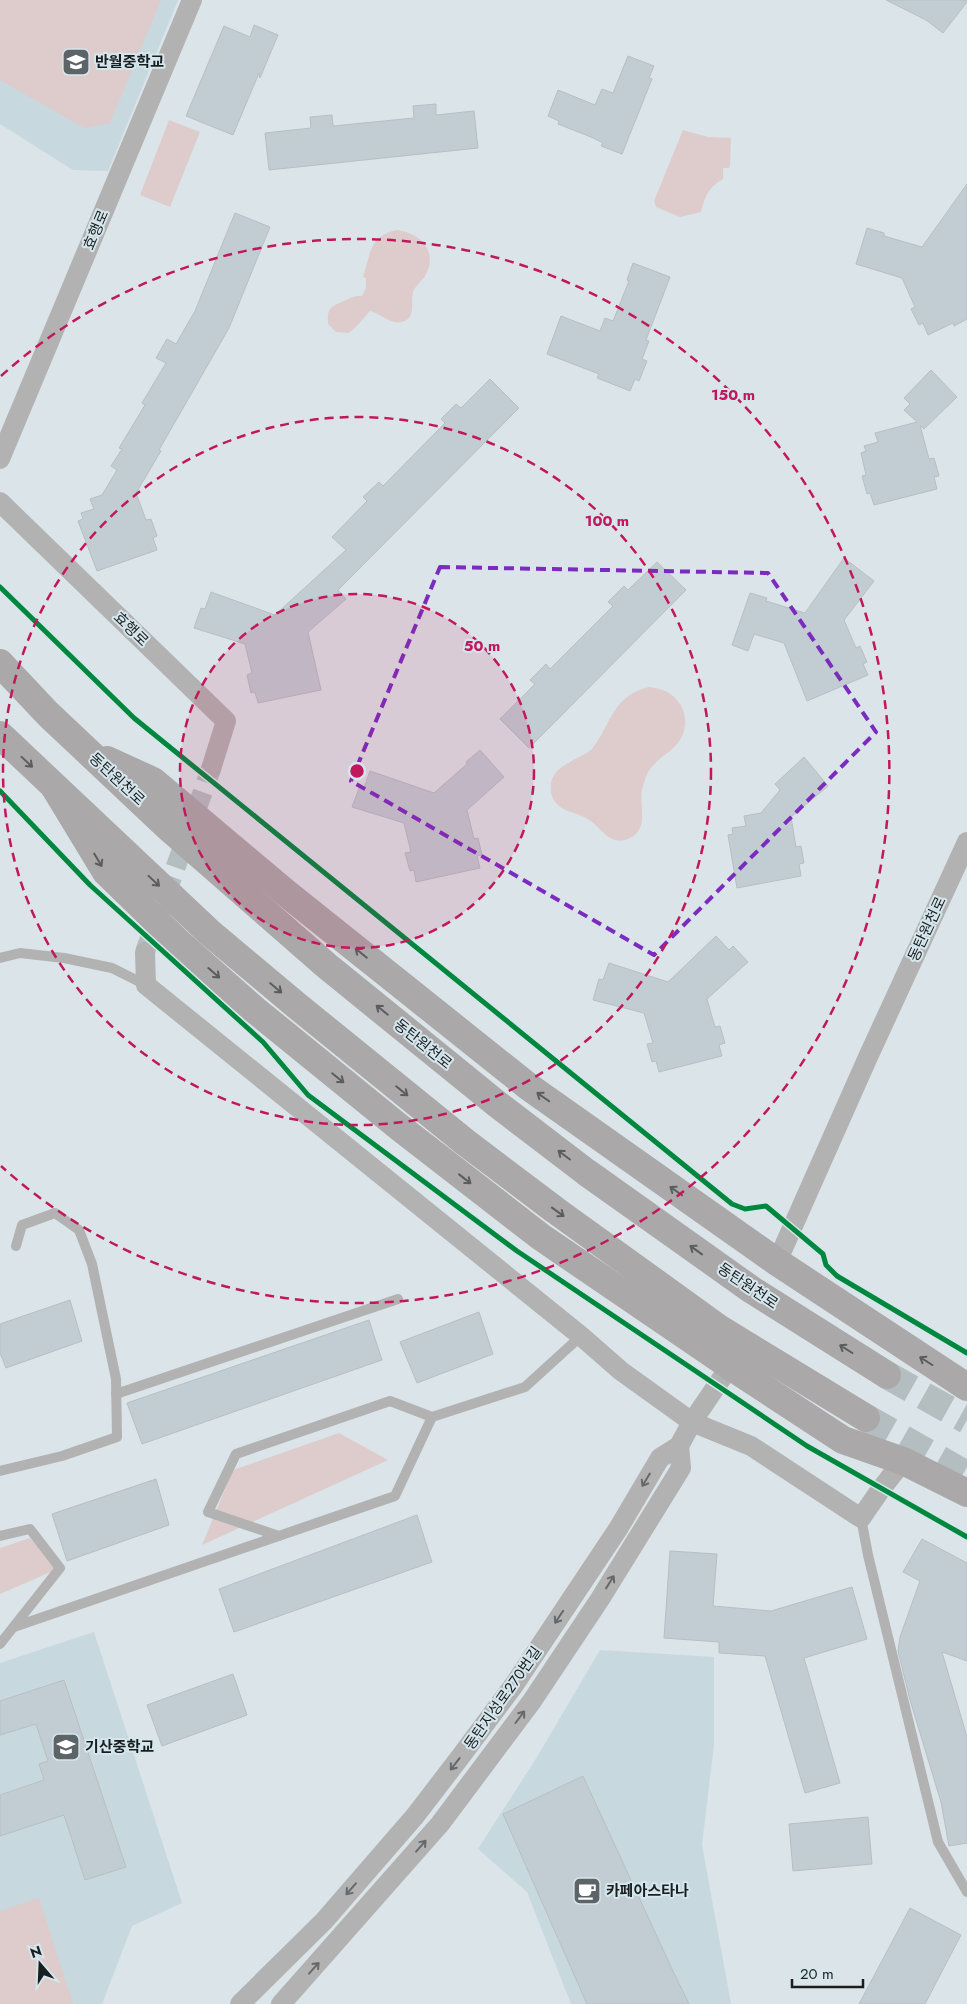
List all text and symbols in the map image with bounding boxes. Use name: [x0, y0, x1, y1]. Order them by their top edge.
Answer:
school or university icon: 반월중학교: [61, 47, 91, 77]
place label: 반월중학교: [95, 51, 164, 73]
street label: 효행로: [78, 207, 114, 253]
text: 150 m: [711, 384, 755, 406]
text: 100 m: [585, 510, 629, 532]
street label: 효행로: [108, 607, 154, 651]
text: 50 m: [464, 635, 500, 657]
street label: 동탄원천로: [84, 747, 150, 811]
one-way arrow: [21, 756, 33, 768]
centre of rings: [348, 762, 366, 780]
one-way arrow: [94, 852, 104, 866]
one-way arrow: [147, 875, 160, 887]
street label: 동탄원천로: [902, 893, 952, 965]
one-way arrow: [354, 947, 367, 958]
one-way arrow: [207, 968, 220, 979]
one-way arrow: [270, 983, 283, 994]
one-way arrow: [375, 1005, 388, 1016]
street label: 동탄원천로: [389, 1014, 457, 1074]
one-way arrow: [331, 1072, 344, 1083]
one-way arrow: [395, 1086, 408, 1097]
one-way arrow: [536, 1092, 550, 1102]
one-way arrow: [558, 1149, 571, 1160]
one-way arrow: [458, 1173, 471, 1184]
one-way arrow: [669, 1186, 683, 1196]
one-way arrow: [551, 1207, 564, 1218]
one-way arrow: [689, 1245, 703, 1255]
street label: 동탄원천로: [713, 1258, 783, 1314]
one-way arrow: [839, 1343, 853, 1353]
one-way arrow: [919, 1355, 933, 1365]
one-way arrow: [641, 1473, 651, 1487]
one-way arrow: [606, 1576, 616, 1590]
one-way arrow: [554, 1610, 564, 1624]
street label: 동탄지성로270번길: [459, 1642, 547, 1754]
one-way arrow: [515, 1710, 525, 1724]
school or university icon: 기산중학교: [51, 1732, 81, 1762]
place label: 기산중학교: [85, 1736, 154, 1758]
one-way arrow: [450, 1757, 460, 1771]
one-way arrow: [415, 1839, 426, 1852]
cafe icon: 카페아스타나: [572, 1876, 602, 1906]
place label: 카페아스타나: [606, 1880, 689, 1902]
one-way arrow: [346, 1883, 357, 1896]
north arrow: [15, 1939, 65, 1989]
text: N: [27, 1940, 44, 1963]
scale bar: [792, 1956, 863, 1988]
one-way arrow: [308, 1962, 320, 1975]
text: 20 m: [800, 1963, 834, 1985]

